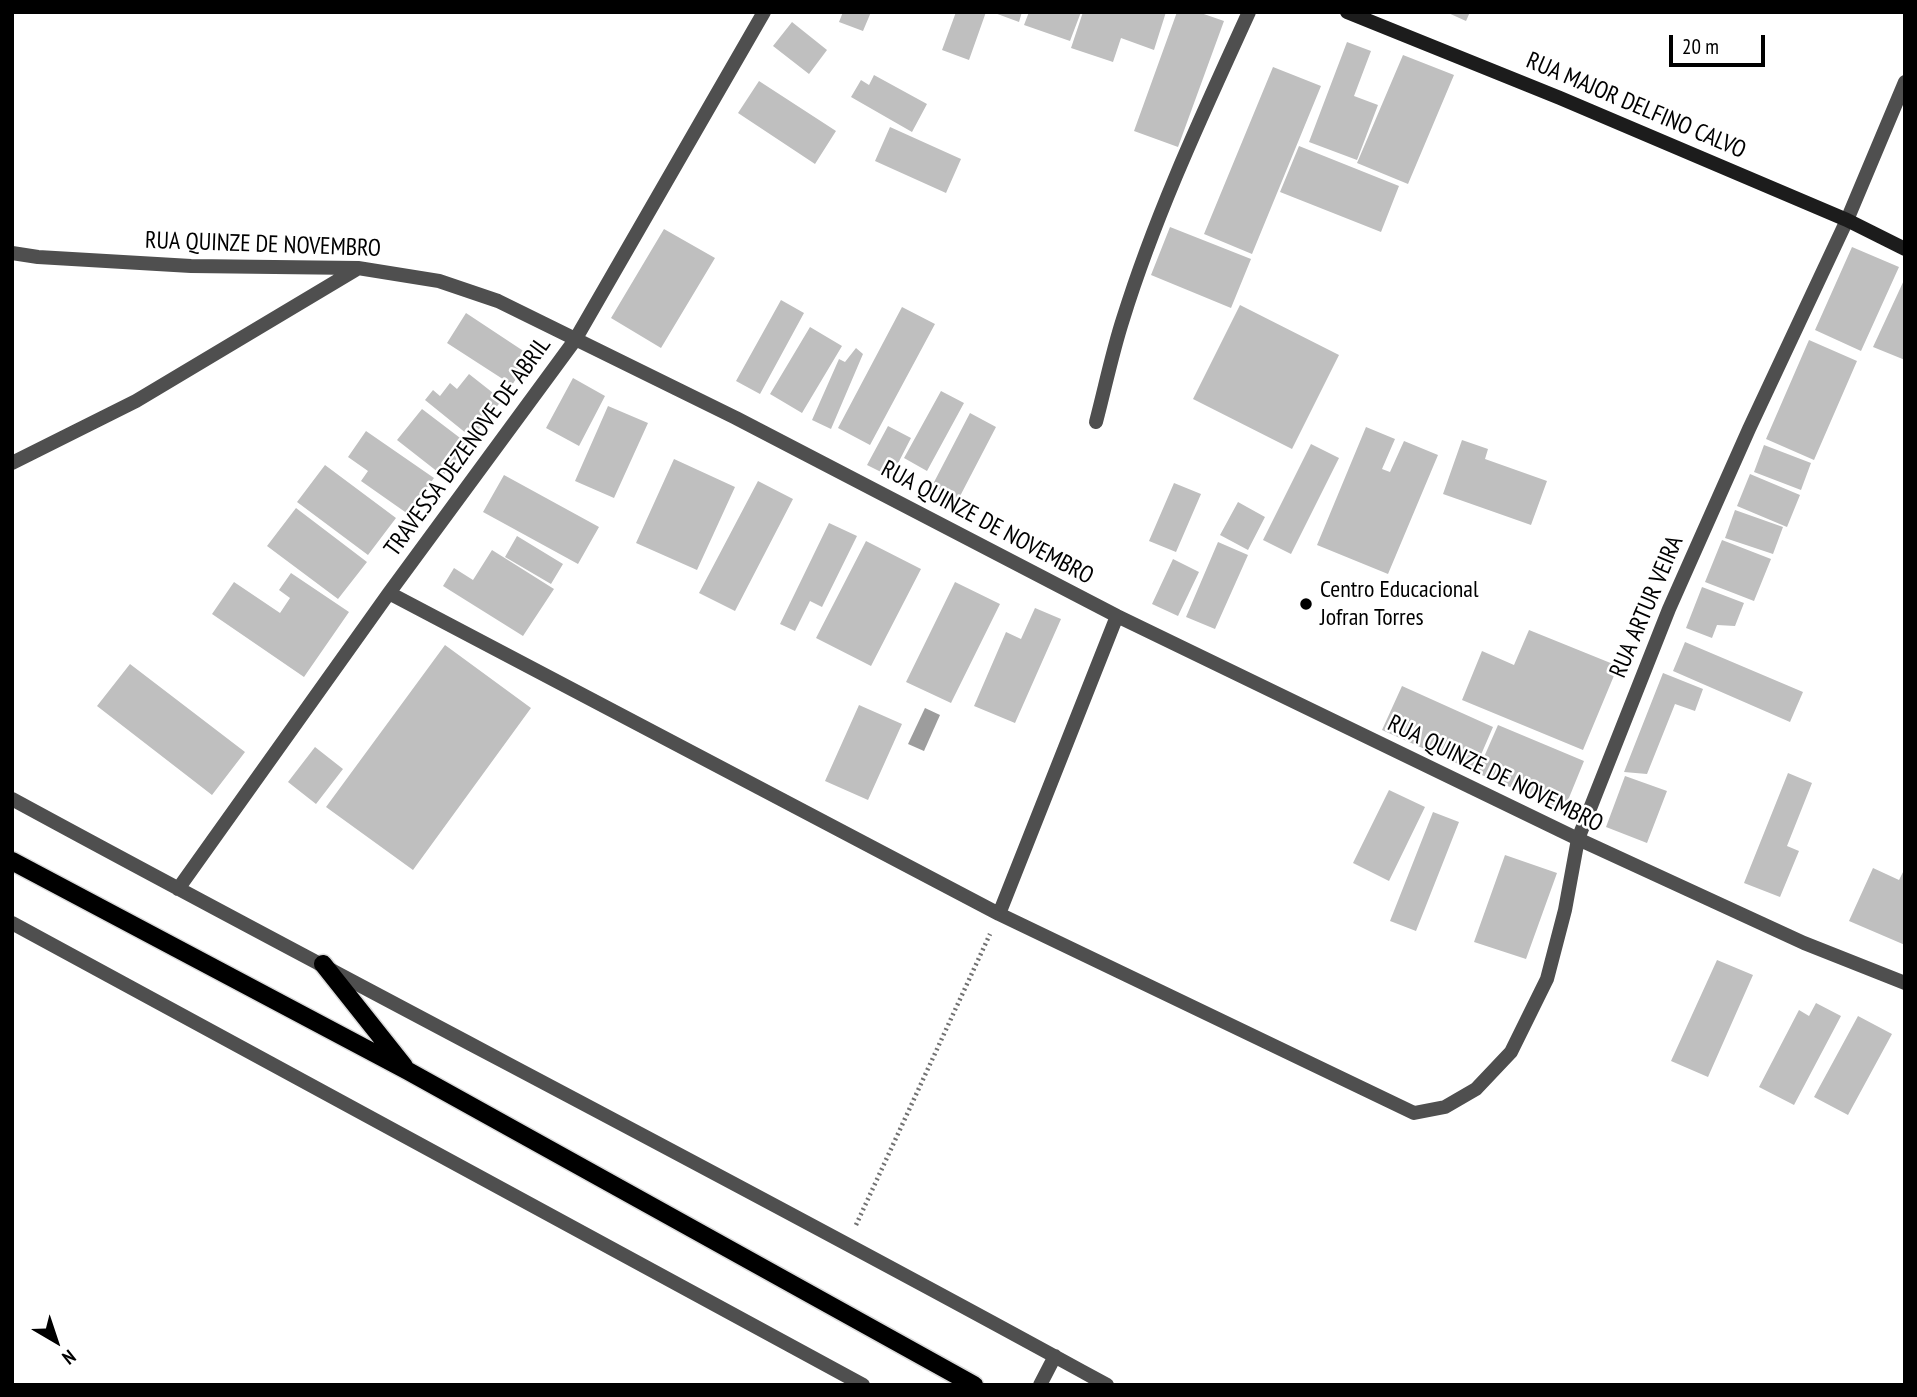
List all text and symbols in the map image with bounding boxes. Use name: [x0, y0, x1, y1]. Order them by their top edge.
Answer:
scale bar: [1672, 21, 1768, 65]
text: 20 m: [1682, 33, 1719, 60]
street label: RUA MAJOR DELFINO CALVO: [1522, 47, 1750, 165]
street label: RUA QUINZE DE NOVEMBRO: [145, 226, 381, 264]
street label: TRAVESSA DEZENOVE DE ABRIL: [379, 332, 557, 562]
street label: RUA QUINZE DE NOVEMBRO: [876, 455, 1098, 591]
street label: RUA ARTUR VEIRA: [1604, 532, 1690, 682]
place label: Centro Educacional Jofran Torres: [1320, 576, 1478, 632]
marker: Centro Educacional Jofran Torres: [1298, 596, 1314, 612]
street label: RUA QUINZE DE NOVEMBRO: [1383, 709, 1607, 839]
north arrow: [21, 1306, 91, 1376]
text: N: [58, 1345, 81, 1370]

